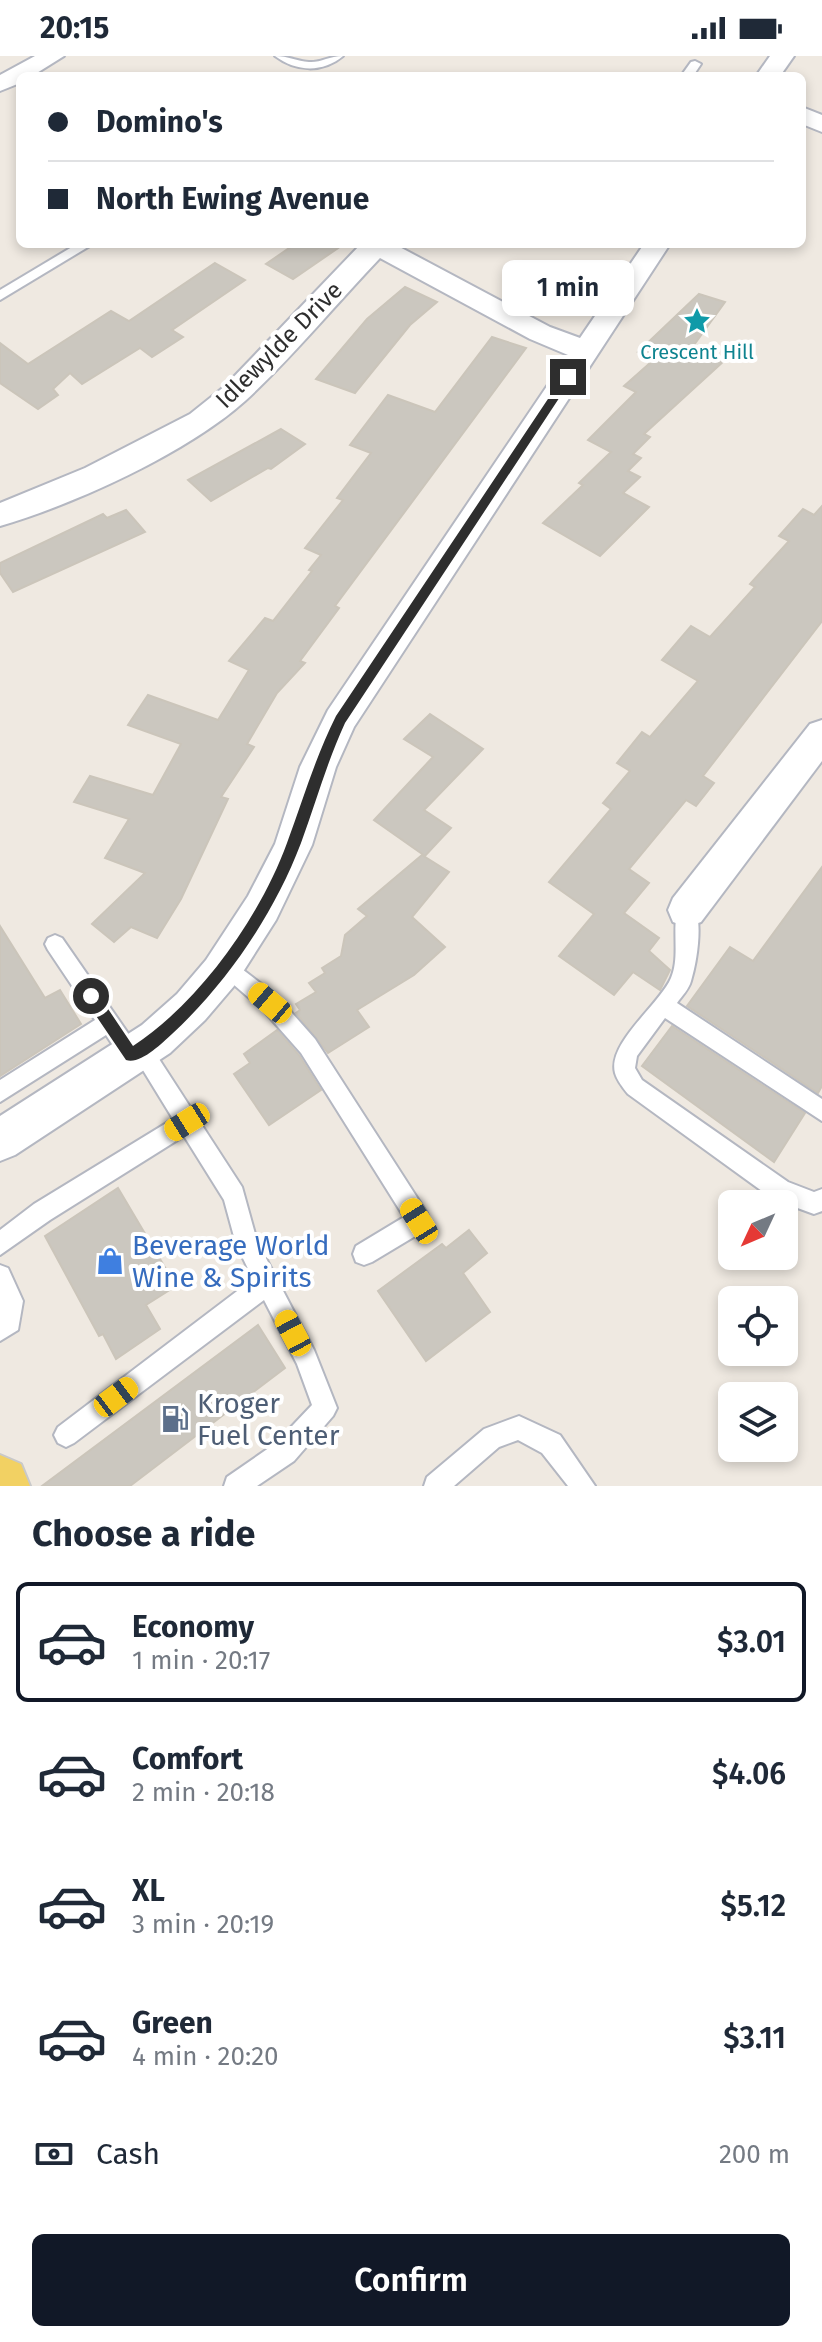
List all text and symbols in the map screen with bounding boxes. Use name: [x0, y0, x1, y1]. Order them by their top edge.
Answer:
text: 20:15: [40, 10, 109, 46]
text: Domino's: [96, 104, 223, 140]
text: North Ewing Avenue: [96, 181, 369, 217]
callout: 1 min: [502, 261, 634, 317]
text: 1 min: [537, 272, 599, 303]
street label: Idlewylde Drive: [210, 276, 348, 414]
place icon: Crescent Hill: [682, 306, 712, 336]
place label: Crescent Hill: [640, 340, 754, 364]
route end: [550, 359, 586, 395]
route start: [73, 978, 109, 1014]
car: [244, 978, 296, 1028]
car: [160, 1099, 214, 1145]
north arrow: [718, 1190, 798, 1270]
map controls: [718, 1190, 798, 1462]
car: [396, 1194, 442, 1248]
place label: Beverage World Wine & Spirits: [132, 1229, 330, 1294]
shop icon: Beverage World Wine & Spirits: [95, 1246, 125, 1276]
button: locate: [718, 1286, 798, 1366]
car: [271, 1306, 315, 1360]
car: [90, 1373, 142, 1421]
button: layers: [718, 1382, 798, 1462]
place label: Kroger Fuel Center: [197, 1387, 340, 1452]
fuel station icon: Kroger Fuel Center: [160, 1404, 190, 1434]
text: Choose a ride: [32, 1512, 255, 1556]
icon: car: [36, 1606, 108, 1678]
text: Economy: [132, 1609, 254, 1645]
text: $3.01: [717, 1624, 786, 1660]
text: 1 min · 20:17: [132, 1645, 270, 1676]
icon: car: [36, 1738, 108, 1810]
text: Comfort: [132, 1741, 243, 1777]
text: $4.06: [712, 1756, 786, 1792]
text: 2 min · 20:18: [132, 1777, 275, 1808]
icon: car: [36, 1870, 108, 1942]
text: XL: [132, 1873, 165, 1909]
text: $5.12: [721, 1888, 786, 1924]
text: 3 min · 20:19: [132, 1909, 274, 1940]
icon: car: [36, 2002, 108, 2074]
text: Green: [132, 2005, 213, 2041]
text: $3.11: [723, 2020, 786, 2056]
text: 4 min · 20:20: [132, 2041, 279, 2072]
icon: cash: [32, 2132, 76, 2176]
text: Cash: [96, 2136, 160, 2172]
text: 200 m: [719, 2139, 790, 2170]
button: Confirm: [32, 2234, 790, 2326]

